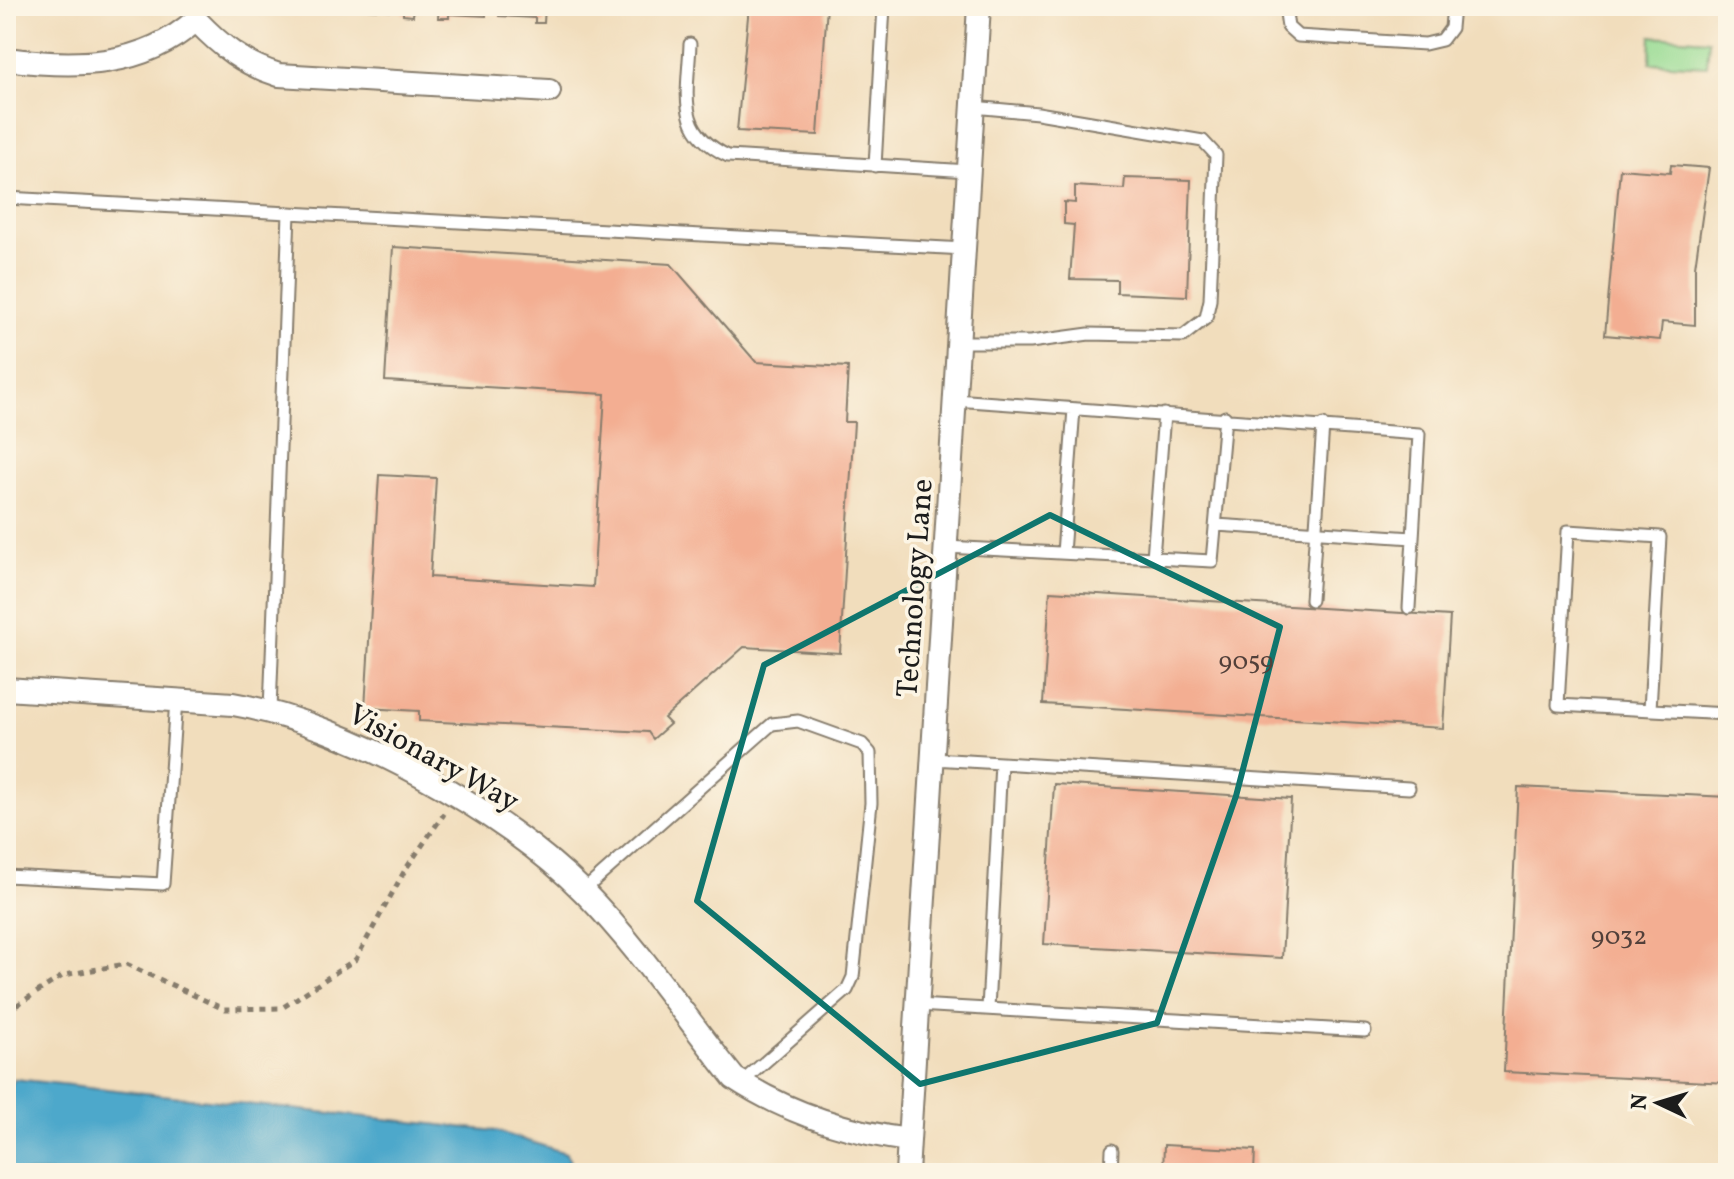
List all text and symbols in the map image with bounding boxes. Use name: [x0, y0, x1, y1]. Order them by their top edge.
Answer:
street label: Technology Lane: [887, 477, 945, 699]
house number: 9059: [1219, 644, 1273, 680]
street label: Visionary Way: [340, 694, 526, 823]
house number: 9032: [1591, 919, 1647, 955]
north arrow: [1618, 1063, 1698, 1143]
text: N: [1625, 1093, 1657, 1111]

